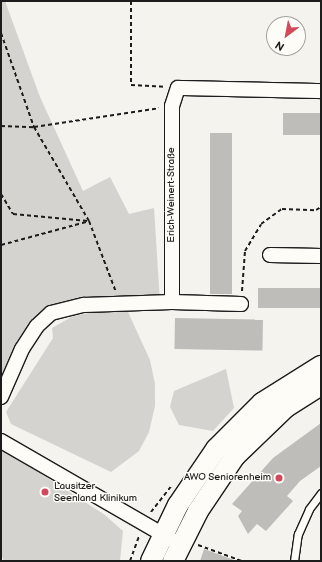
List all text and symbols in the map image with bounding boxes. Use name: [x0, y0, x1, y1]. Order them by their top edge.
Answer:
north arrow: [266, 16, 306, 56]
text: N: [273, 38, 287, 53]
street label: Erich-Weinert-Straße: [166, 147, 178, 243]
place label: AWO Seniorenheim: [184, 472, 271, 484]
marker: AWO Seniorenheim: [274, 473, 284, 483]
place label: Lausitzer Seenland Klinikum: [54, 480, 137, 504]
marker: Lausitzer Seenland Klinikum: [39, 486, 51, 498]

